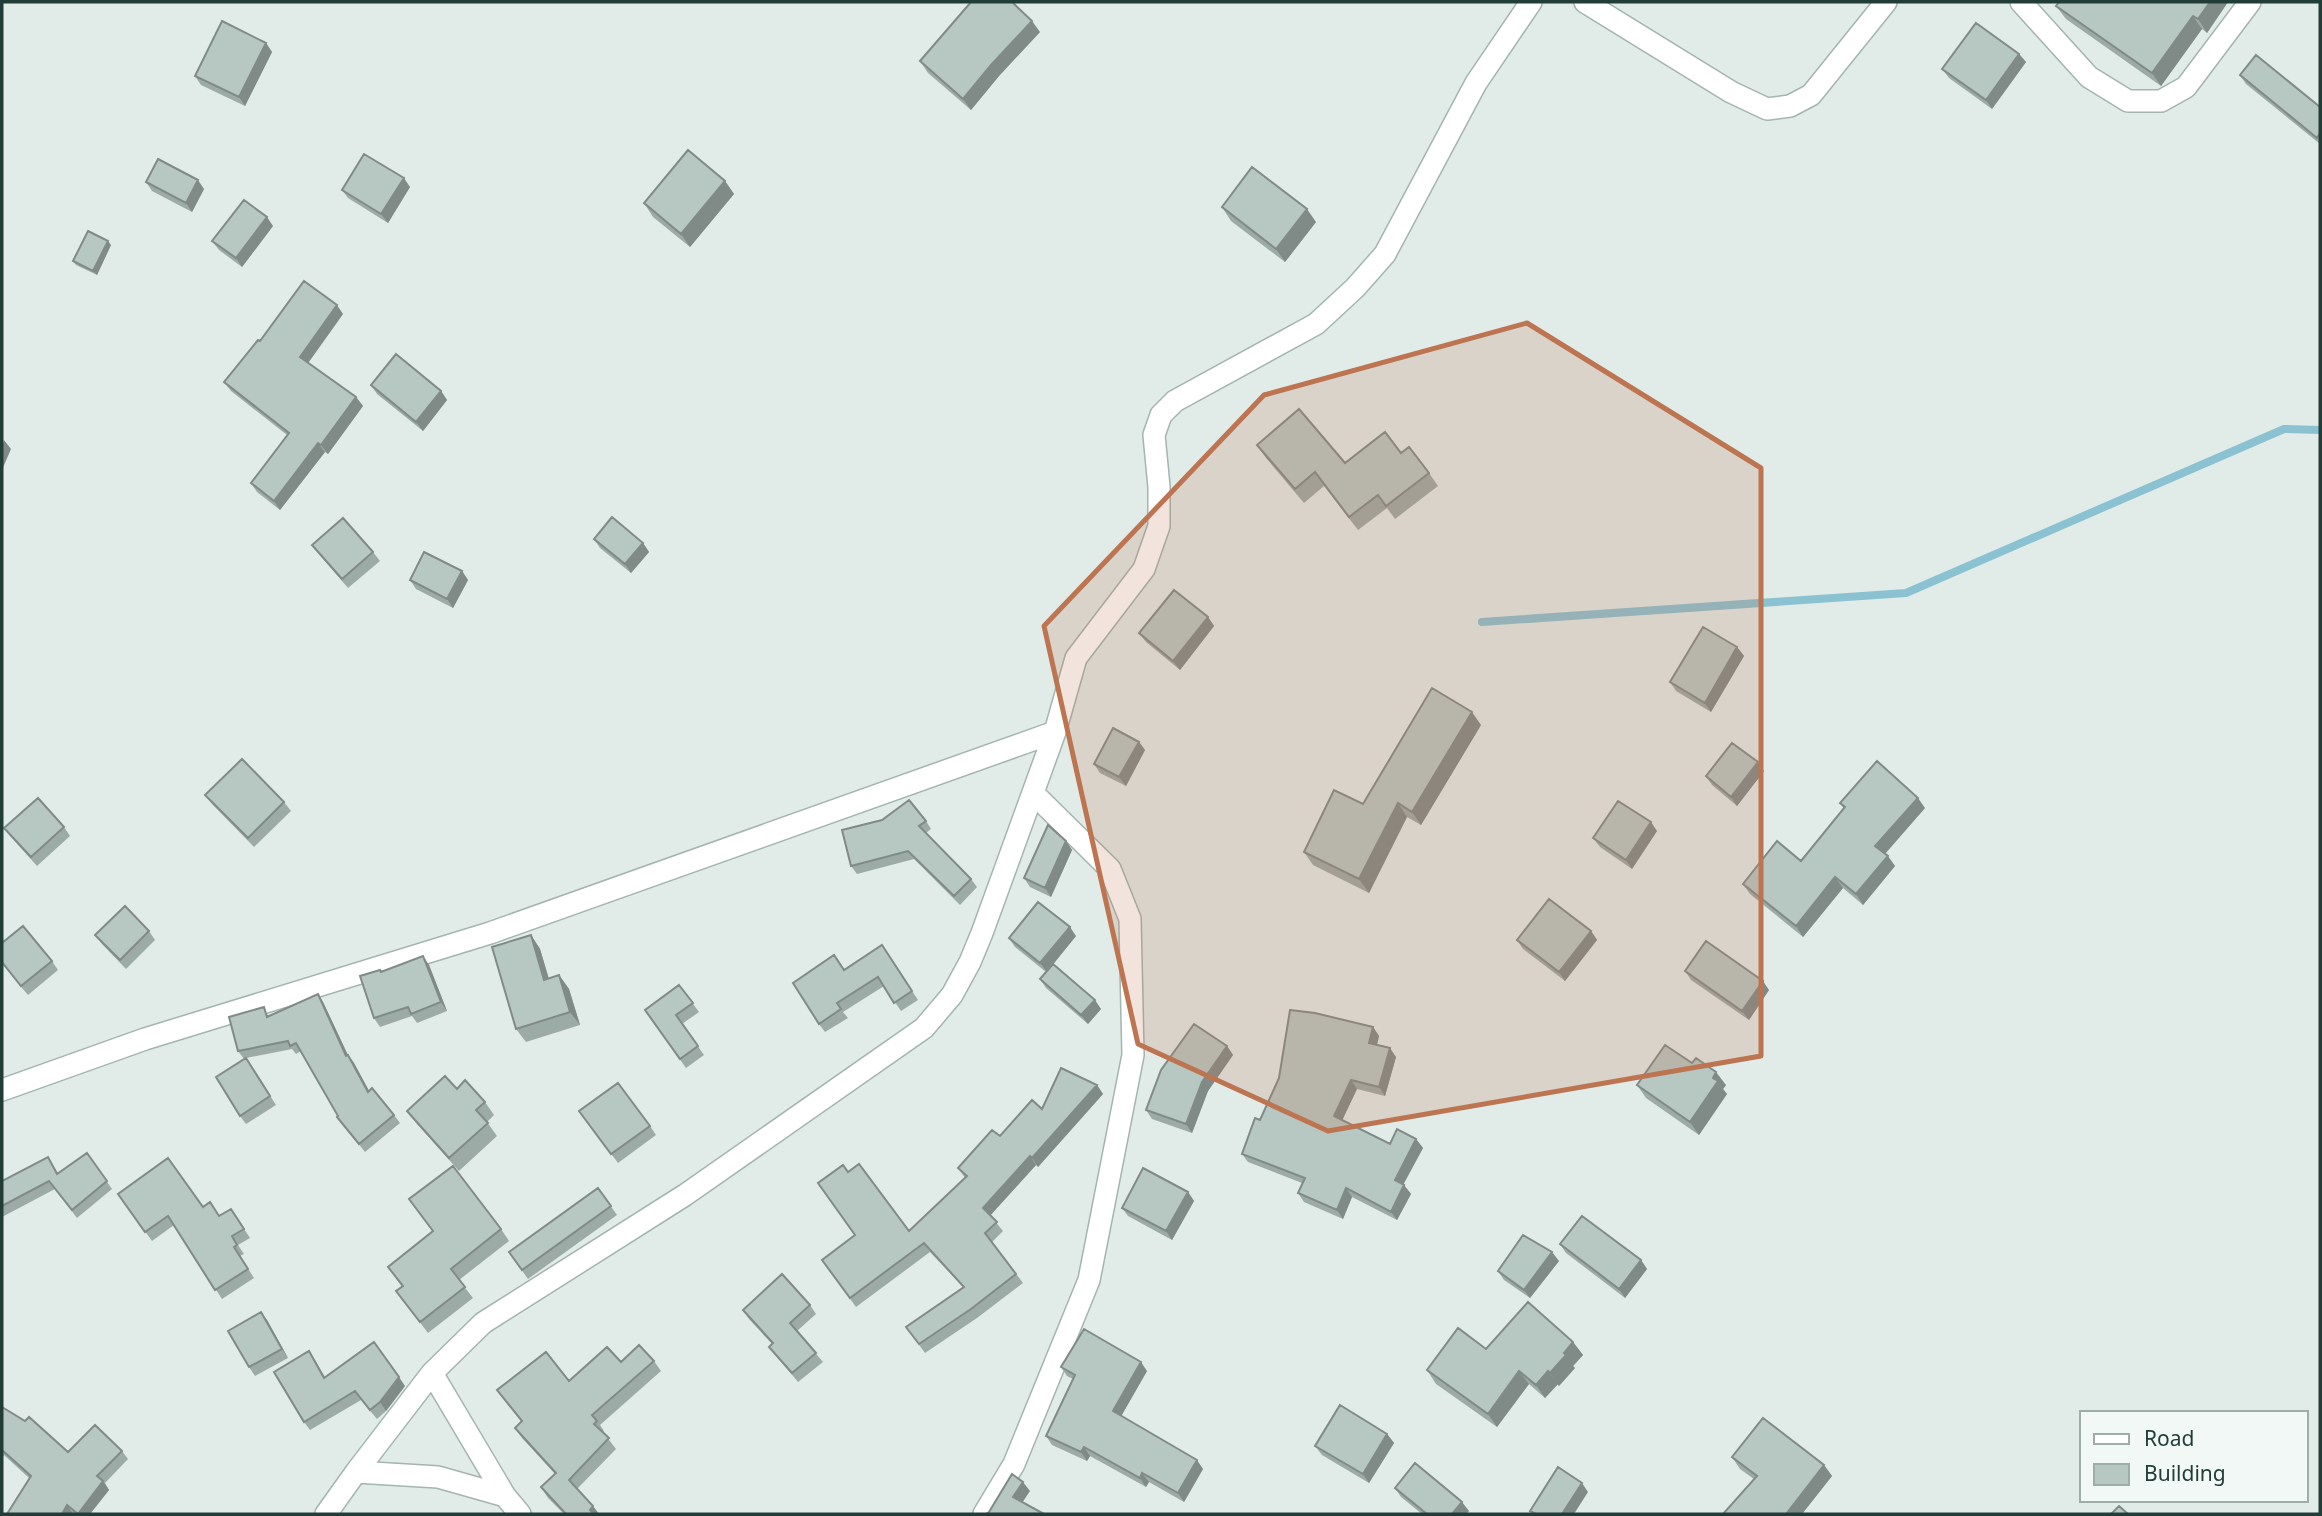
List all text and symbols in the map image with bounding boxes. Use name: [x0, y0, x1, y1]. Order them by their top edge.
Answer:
legend: [2080, 1411, 2308, 1502]
text: Road: [2144, 1424, 2194, 1452]
text: Building: [2144, 1459, 2226, 1487]

